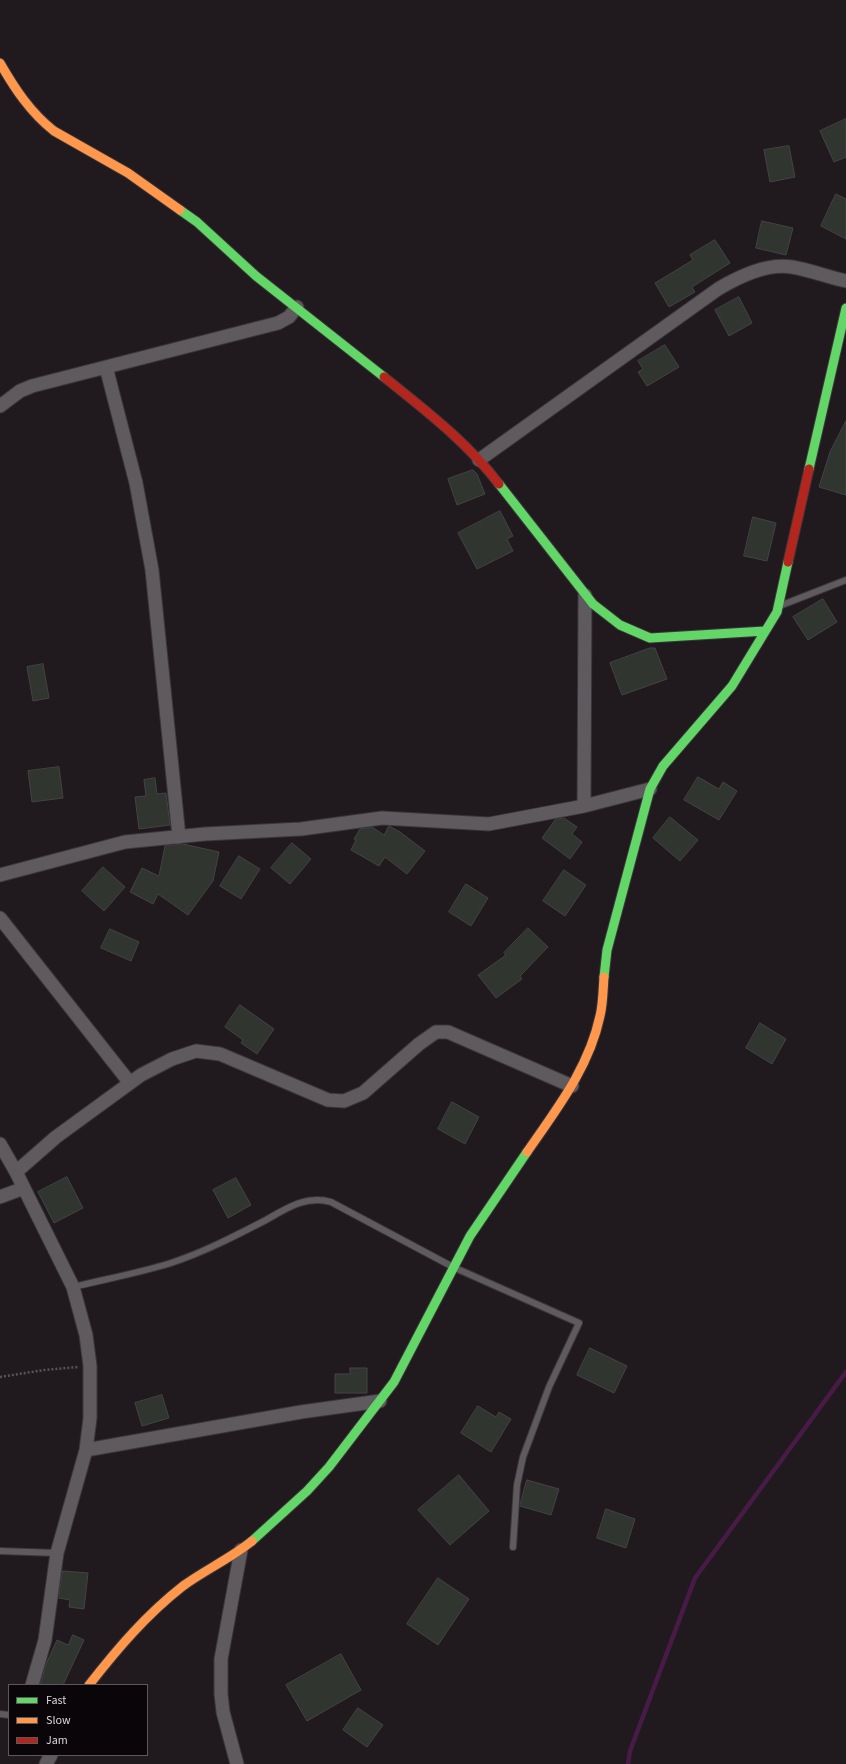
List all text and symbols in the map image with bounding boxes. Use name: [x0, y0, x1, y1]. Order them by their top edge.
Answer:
legend: [8, 1684, 148, 1756]
text: Fast: [46, 1692, 66, 1709]
text: Slow: [46, 1712, 71, 1729]
text: Jam: [46, 1732, 68, 1749]

